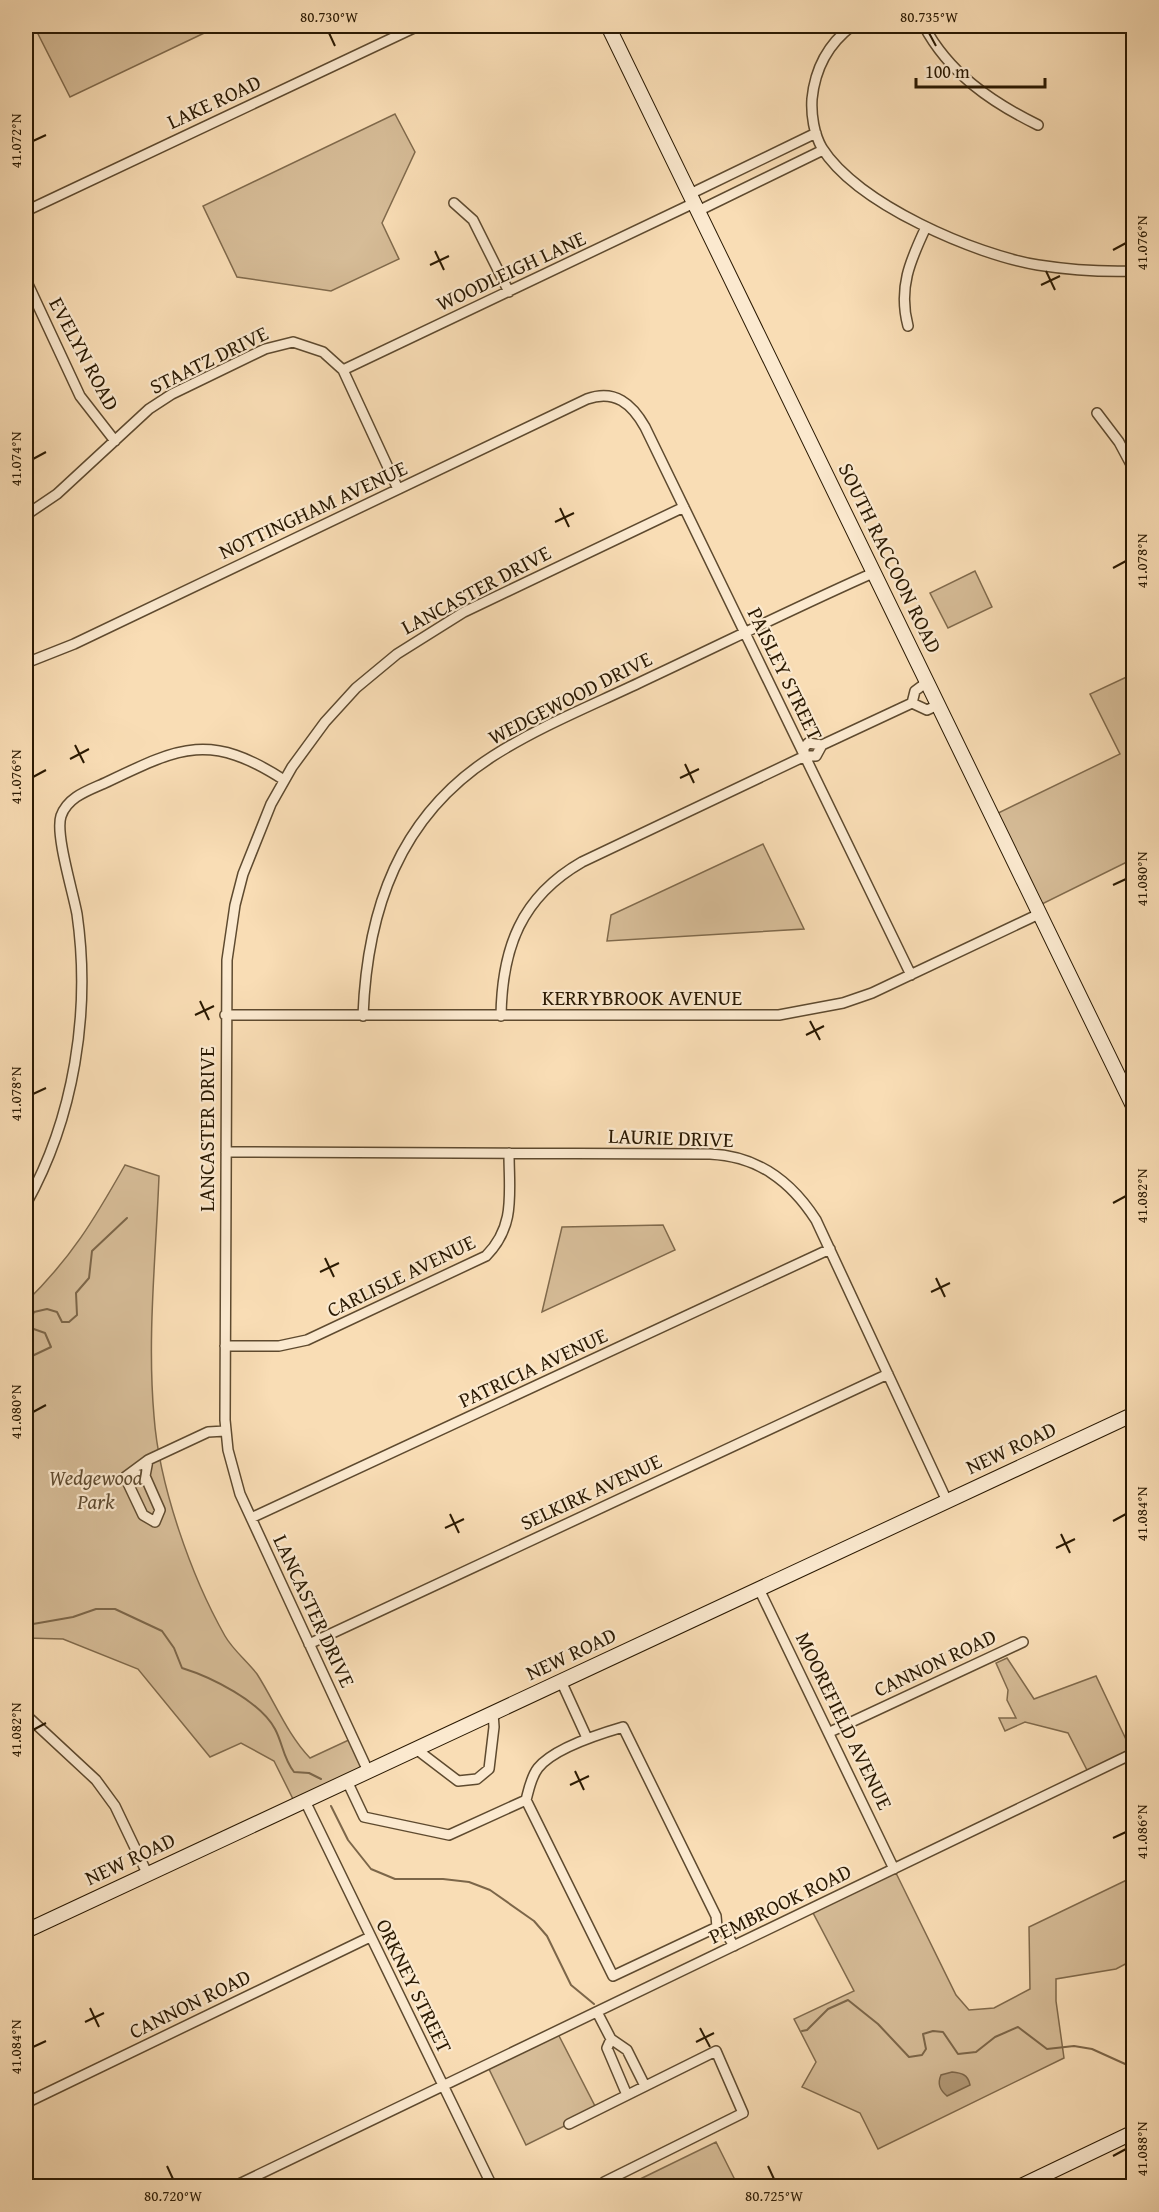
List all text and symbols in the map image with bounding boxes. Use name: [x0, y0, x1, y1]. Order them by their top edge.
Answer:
text: 80.730°W: [300, 6, 358, 27]
text: 80.735°W: [900, 6, 958, 27]
scale bar: [916, 51, 1045, 89]
text: 100 m: [925, 58, 970, 85]
street label: LAKE ROAD: [162, 66, 266, 137]
text: 41.072°N: [5, 113, 26, 168]
text: 41.076°N: [1131, 215, 1152, 270]
street label: WOODLEIGH LANE: [431, 222, 591, 319]
street label: EVELYN ROAD: [42, 292, 127, 416]
street label: STAATZ DRIVE: [144, 317, 274, 402]
text: 41.074°N: [5, 431, 26, 486]
street label: NOTTINGHAM AVENUE: [213, 452, 412, 567]
street label: SOUTH RACCOON ROAD: [831, 457, 950, 658]
text: 41.078°N: [1131, 533, 1152, 588]
street label: LANCASTER DRIVE: [396, 537, 556, 642]
street label: PAISLEY STREET: [740, 602, 831, 746]
street label: WEDGEWOOD DRIVE: [482, 643, 657, 752]
text: 41.076°N: [5, 749, 26, 804]
text: 41.080°N: [1131, 851, 1152, 906]
street label: KERRYBROOK AVENUE: [542, 982, 742, 1013]
street label: LANCASTER DRIVE: [191, 1046, 222, 1212]
text: 41.078°N: [5, 1066, 26, 1121]
street label: LAURIE DRIVE: [608, 1120, 735, 1155]
text: 41.082°N: [1131, 1168, 1152, 1223]
street label: CARLISLE AVENUE: [321, 1226, 481, 1325]
street label: PATRICIA AVENUE: [453, 1319, 613, 1416]
text: 41.080°N: [5, 1384, 26, 1439]
street label: NEW ROAD: [960, 1413, 1061, 1482]
street label: SELKIRK AVENUE: [515, 1445, 667, 1538]
park label: Wedgewood Park: [49, 1462, 143, 1517]
text: 41.084°N: [1131, 1486, 1152, 1541]
street label: LANCASTER DRIVE: [265, 1529, 364, 1693]
street label: NEW ROAD: [520, 1619, 621, 1688]
street label: CANNON ROAD: [868, 1621, 1001, 1704]
street label: MOOREFIELD AVENUE: [788, 1627, 901, 1815]
text: 41.082°N: [5, 1702, 26, 1757]
text: 41.086°N: [1131, 1804, 1152, 1859]
street label: NEW ROAD: [79, 1824, 180, 1893]
street label: PEMBROOK ROAD: [703, 1856, 856, 1952]
street label: ORKNEY STREET: [369, 1913, 460, 2058]
street label: CANNON ROAD: [124, 1961, 256, 2046]
text: 41.084°N: [5, 2019, 26, 2074]
text: 41.088°N: [1131, 2121, 1152, 2176]
text: 80.720°W: [144, 2185, 202, 2206]
text: 80.725°W: [745, 2185, 803, 2206]

